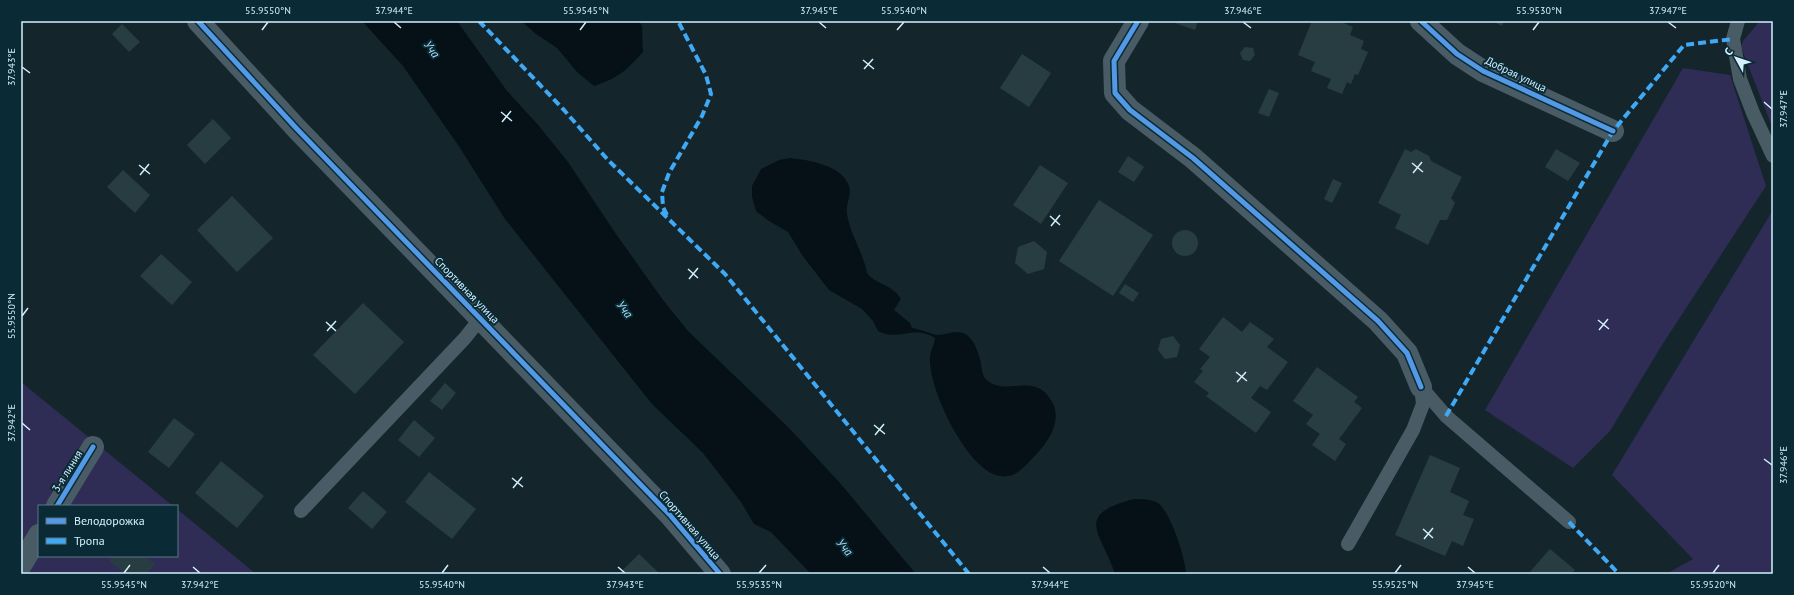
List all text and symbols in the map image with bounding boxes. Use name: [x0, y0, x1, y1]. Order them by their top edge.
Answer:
text: 55.9550°N: [245, 4, 291, 17]
text: 37.944°E: [375, 4, 413, 17]
text: 55.9545°N: [563, 4, 609, 17]
text: 37.945°E: [800, 4, 838, 17]
text: 55.9540°N: [881, 4, 927, 17]
text: 37.946°E: [1224, 4, 1262, 17]
text: 55.9530°N: [1516, 4, 1562, 17]
text: 37.947°E: [1649, 4, 1687, 17]
water label: Уча: [421, 37, 443, 61]
north arrow: [1716, 38, 1756, 78]
text: С: [1721, 45, 1736, 58]
text: 37.943°E: [5, 48, 18, 86]
street label: Добрая улица: [1483, 53, 1549, 95]
text: 37.947°E: [1777, 90, 1790, 128]
street label: Спортивная улица: [432, 254, 502, 326]
text: 55.9550°N: [5, 293, 18, 339]
water label: Уча: [614, 297, 636, 321]
text: 37.942°E: [5, 404, 18, 442]
text: 37.946°E: [1777, 446, 1790, 484]
street label: 3-я линия: [49, 447, 85, 495]
street label: Спортивная улица: [656, 487, 724, 563]
legend: [38, 505, 178, 557]
text: Велодорожка: [74, 513, 145, 528]
text: Тропа: [74, 533, 105, 548]
water label: Уча: [834, 535, 857, 559]
text: 55.9545°N: [101, 578, 147, 591]
text: 37.942°E: [181, 578, 219, 591]
text: 55.9540°N: [419, 578, 465, 591]
text: 37.943°E: [606, 578, 644, 591]
text: 55.9535°N: [736, 578, 782, 591]
text: 37.944°E: [1031, 578, 1069, 591]
text: 55.9525°N: [1372, 578, 1418, 591]
text: 37.945°E: [1456, 578, 1494, 591]
text: 55.9520°N: [1690, 578, 1736, 591]

